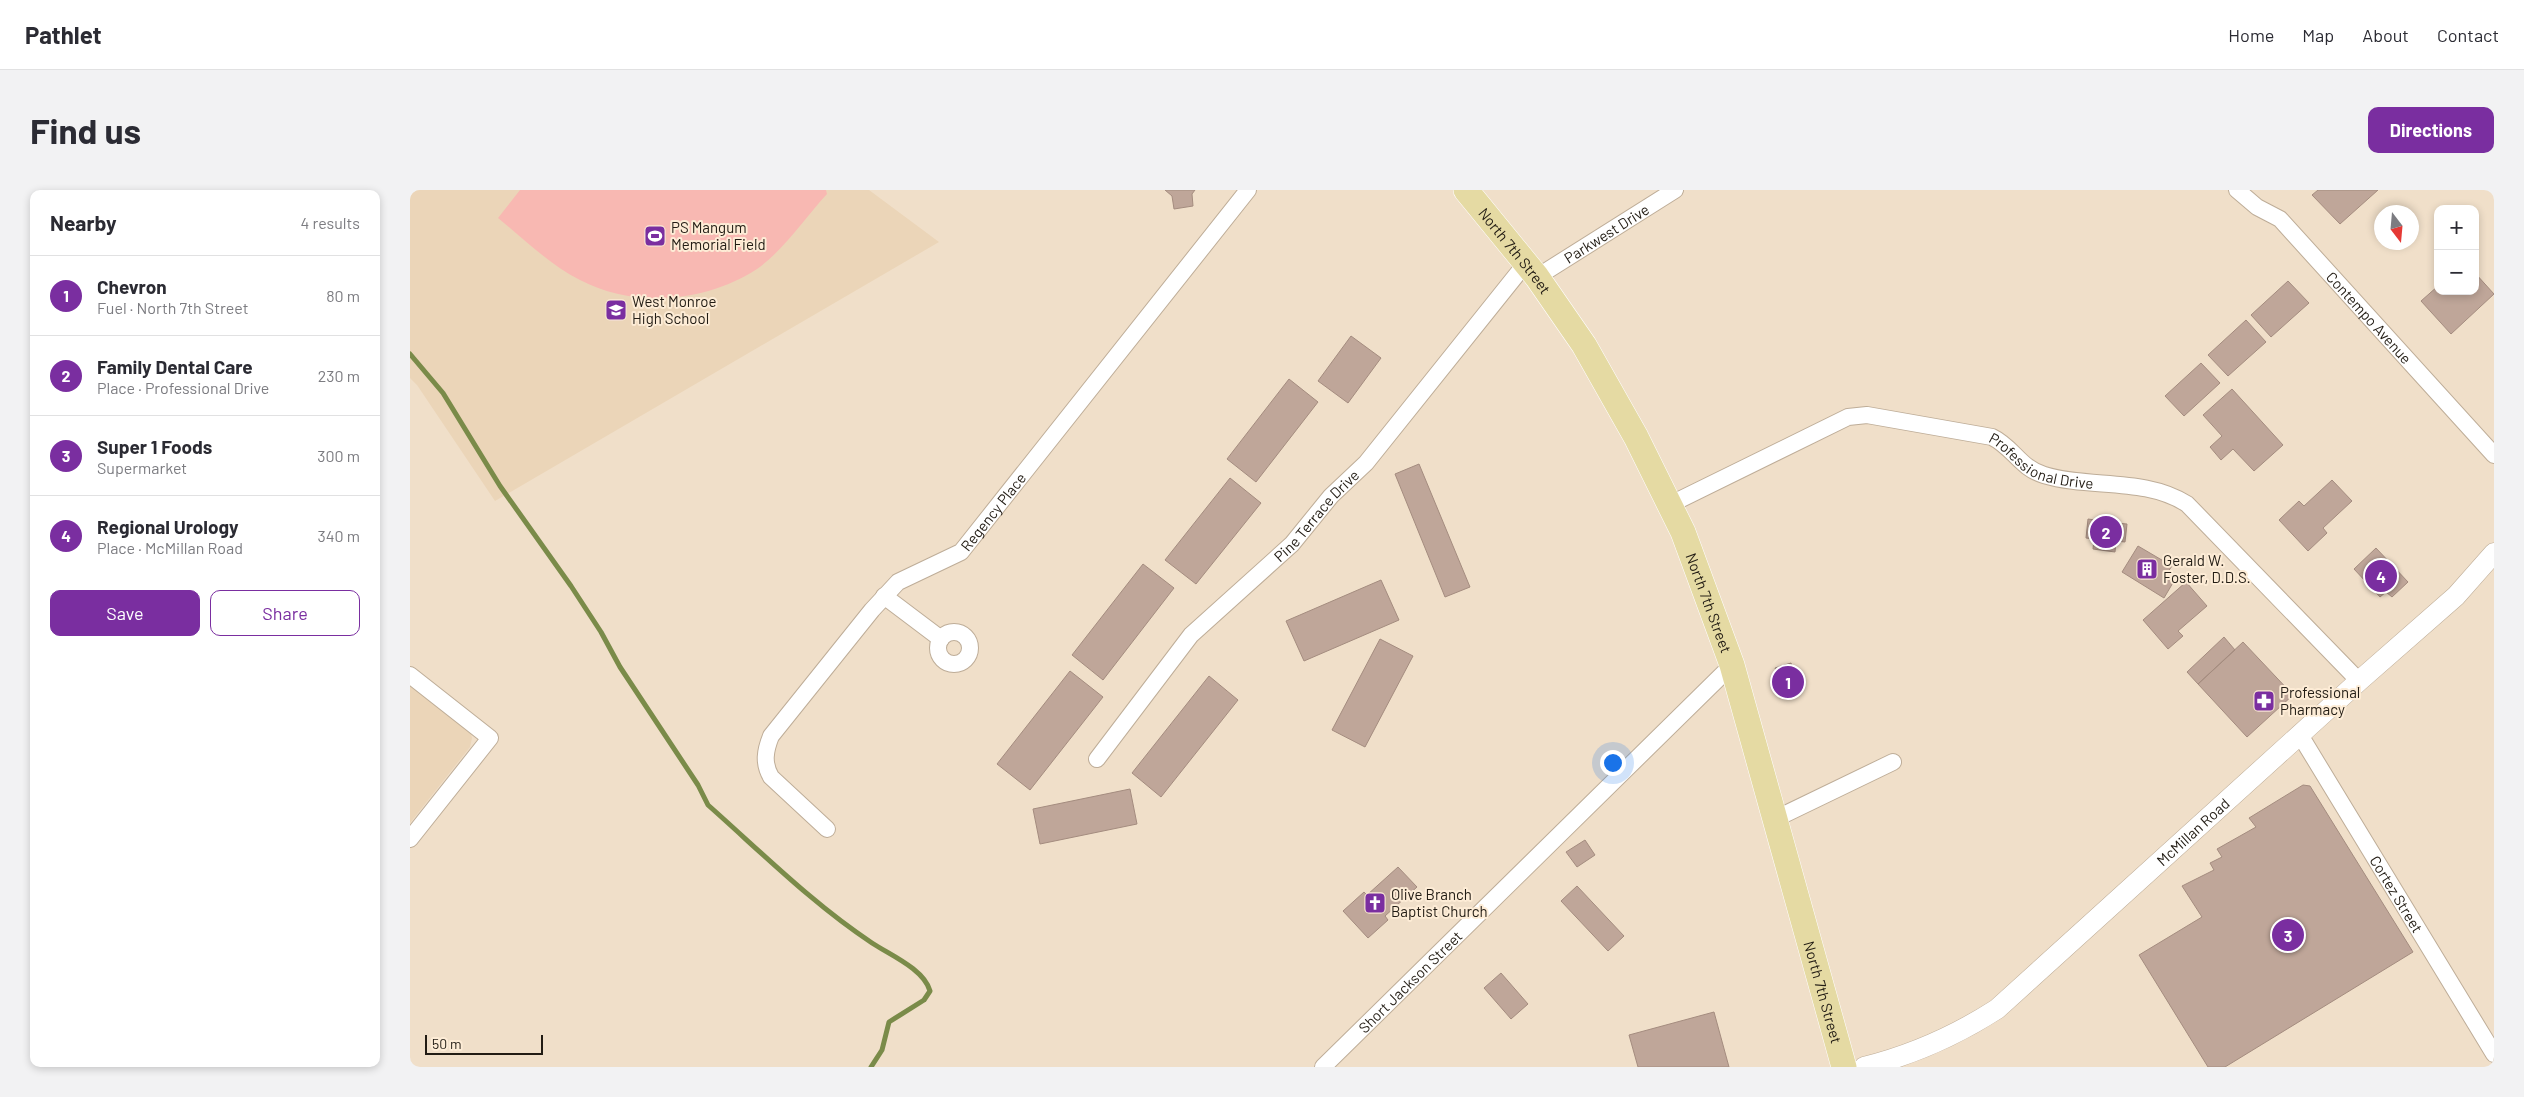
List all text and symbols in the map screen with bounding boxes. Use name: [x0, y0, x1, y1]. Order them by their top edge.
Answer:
text: Pathlet: [25, 20, 102, 49]
text: Home: [2228, 24, 2274, 46]
text: Map: [2302, 24, 2334, 46]
text: About: [2362, 24, 2409, 46]
text: Contact: [2437, 24, 2499, 46]
button: Directions: [2368, 107, 2494, 153]
text: Find us: [30, 109, 141, 151]
street label: Parkwest Drive: [1561, 200, 1652, 267]
street label: North 7th Street: [1475, 204, 1555, 297]
north arrow: [2374, 205, 2419, 250]
map controls: [2434, 205, 2479, 295]
button: +: [2434, 205, 2479, 250]
text: Nearby: [50, 210, 116, 235]
text: 4 results: [300, 213, 360, 232]
place label: PS Mangum Memorial Field: [671, 218, 766, 253]
sports icon: PS Mangum Memorial Field: [643, 224, 667, 248]
button: −: [2434, 250, 2479, 295]
street label: Contempo Avenue: [2323, 268, 2416, 367]
text: Chevron: [97, 275, 167, 298]
text: 1: [63, 286, 69, 305]
text: 80 m: [326, 286, 360, 305]
place label: West Monroe High School: [632, 292, 717, 327]
text: Fuel · North 7th Street: [97, 298, 249, 317]
school or university icon: West Monroe High School: [604, 298, 628, 322]
text: Family Dental Care: [97, 355, 253, 378]
text: 2: [62, 366, 70, 385]
text: 230 m: [318, 366, 360, 385]
text: Place · Professional Drive: [97, 378, 269, 397]
street label: Professional Drive: [1986, 428, 2094, 492]
text: Super 1 Foods: [97, 435, 212, 458]
text: 3: [62, 446, 70, 465]
text: 300 m: [317, 446, 360, 465]
text: Supermarket: [97, 458, 187, 477]
street label: Pine Terrace Drive: [1270, 466, 1362, 565]
street label: Regency Place: [957, 469, 1029, 554]
pin: 2: [2090, 513, 2122, 551]
text: Regional Urology: [97, 515, 239, 538]
text: 4: [61, 526, 71, 545]
text: 340 m: [317, 526, 360, 545]
text: Place · McMillan Road: [97, 538, 243, 557]
street label: North 7th Street: [1682, 550, 1736, 655]
place label: Gerald W. Foster, D.D.S.: [2163, 551, 2251, 586]
building icon: Gerald W. Foster, D.D.S.: [2135, 557, 2159, 581]
pin: 4: [2365, 557, 2397, 595]
button: Save: [50, 590, 200, 636]
button: Share: [210, 590, 360, 636]
pin: 1: [1772, 663, 1804, 701]
place label: Professional Pharmacy: [2280, 683, 2360, 718]
pharmacy icon: Professional Pharmacy: [2252, 689, 2276, 713]
your location: [1600, 750, 1626, 776]
street label: McMillan Road: [2153, 794, 2233, 869]
street label: Cortez Street: [2366, 852, 2427, 936]
place label: Olive Branch Baptist Church: [1391, 885, 1488, 920]
church icon: Olive Branch Baptist Church: [1363, 891, 1387, 915]
pin: 3: [2272, 916, 2304, 954]
street label: Short Jackson Street: [1354, 927, 1466, 1036]
street label: North 7th Street: [1800, 939, 1846, 1045]
scale bar: [425, 1032, 542, 1055]
text: 50 m: [432, 1035, 461, 1052]

